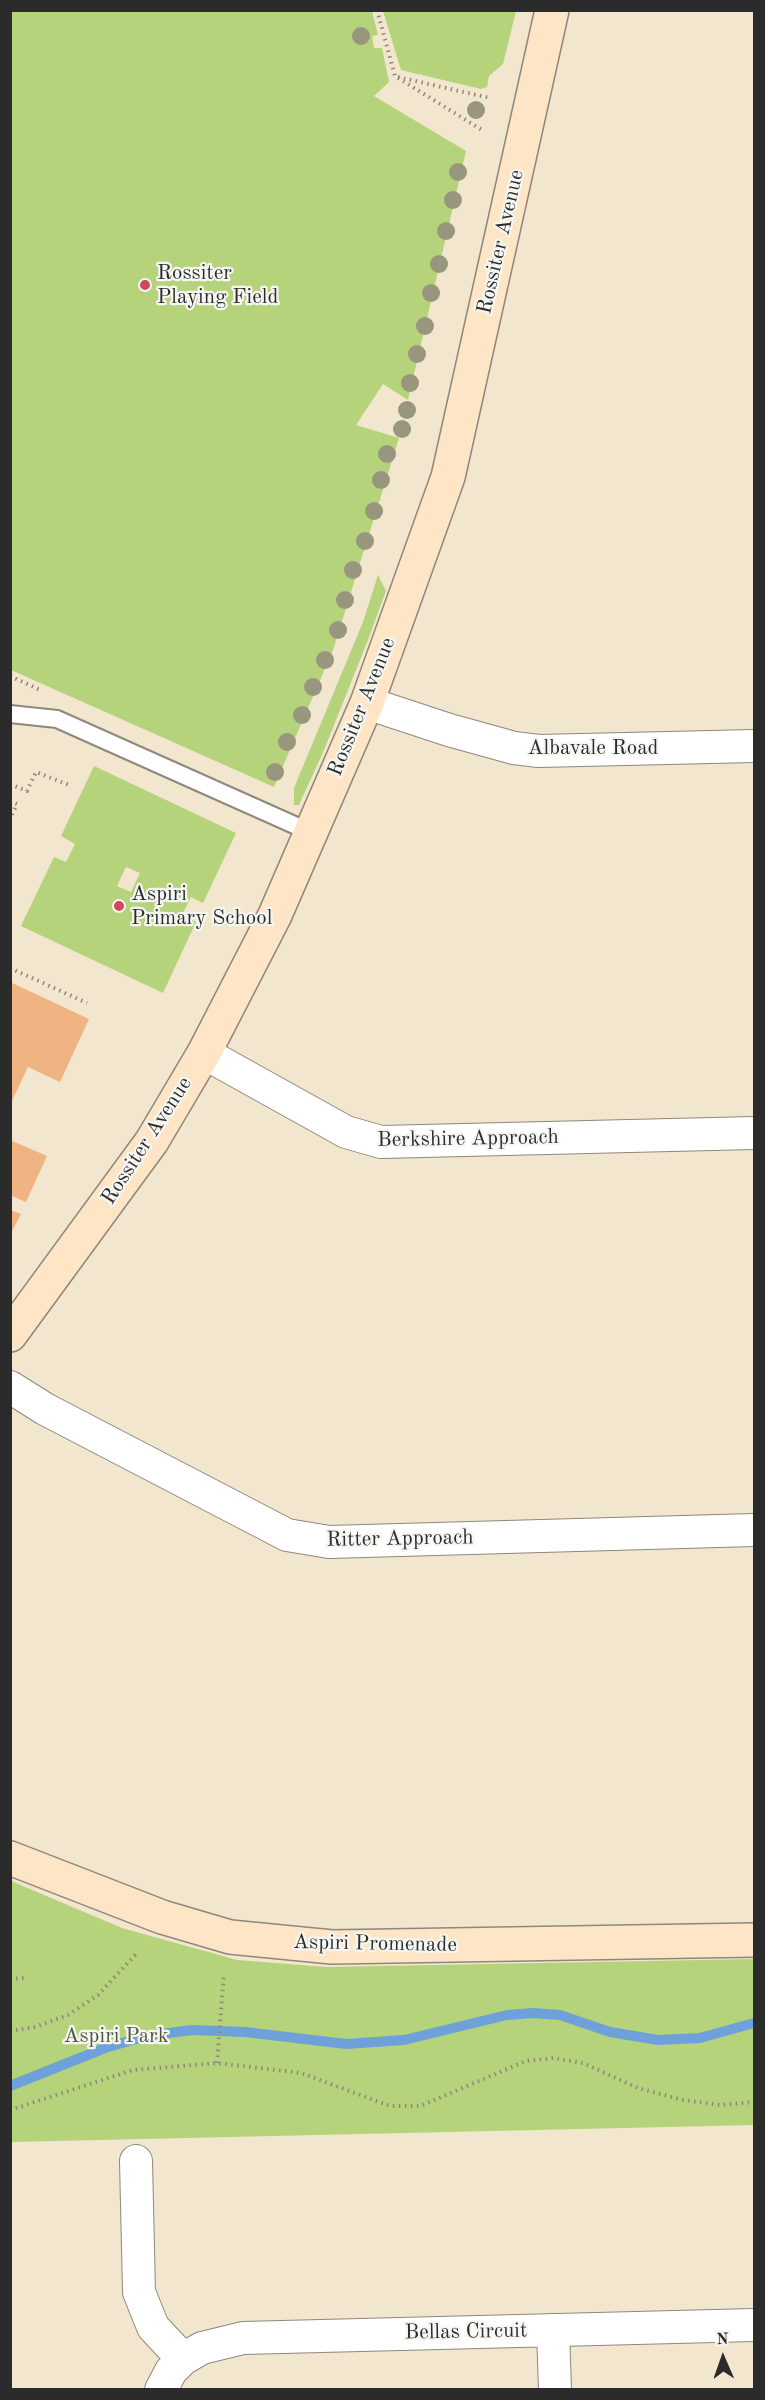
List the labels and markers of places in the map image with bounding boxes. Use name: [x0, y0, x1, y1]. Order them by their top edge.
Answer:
place label: Rossiter Playing Field: [157, 260, 279, 310]
marker: Rossiter Playing Field: [138, 278, 152, 292]
place label: Aspiri Primary School: [131, 881, 272, 931]
marker: Aspiri Primary School: [112, 899, 126, 913]

